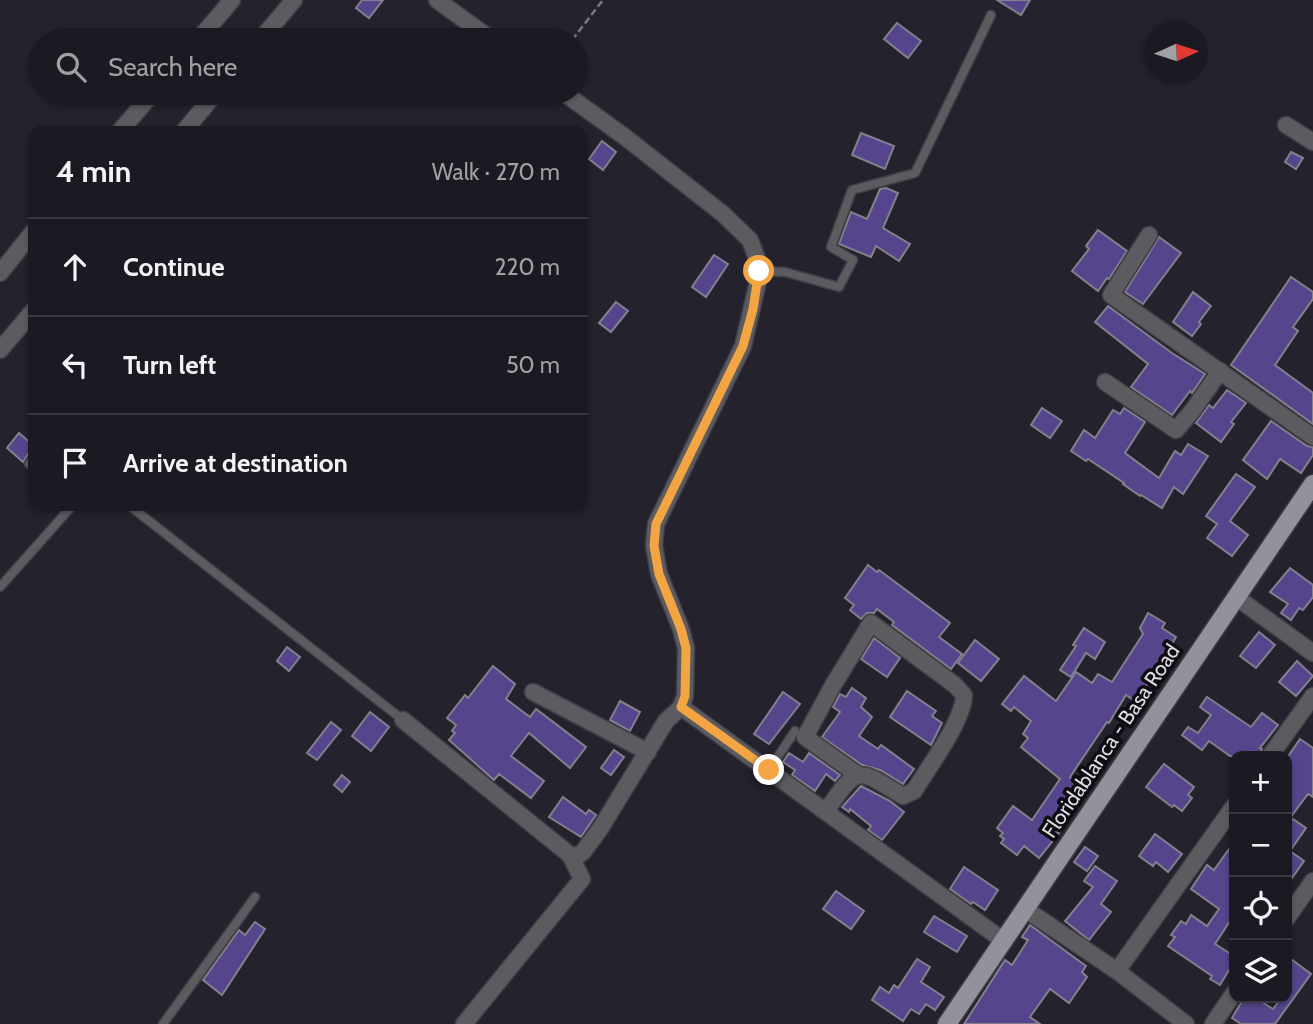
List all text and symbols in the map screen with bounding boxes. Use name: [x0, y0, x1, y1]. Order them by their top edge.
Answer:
north arrow: [1145, 21, 1208, 84]
search box: [28, 28, 588, 105]
icon: search: [52, 48, 90, 86]
text: Search here: [108, 51, 237, 83]
text: 4 min: [56, 153, 131, 190]
text: Walk · 270 m: [432, 158, 560, 186]
icon: ahead: [56, 248, 94, 286]
text: Continue: [123, 251, 225, 283]
text: 220 m: [494, 253, 560, 281]
route start: [743, 255, 774, 286]
icon: left: [56, 346, 94, 384]
text: Turn left: [123, 349, 216, 381]
text: 50 m: [506, 351, 560, 379]
icon: arrive: [56, 444, 94, 482]
text: Arrive at destination: [123, 447, 348, 479]
street label: Floridablanca - Basa Road: [1036, 639, 1185, 842]
map controls: [1229, 751, 1292, 1003]
button: +: [1229, 751, 1292, 814]
route end: [753, 754, 784, 785]
button: −: [1229, 814, 1292, 877]
button: locate: [1229, 877, 1292, 940]
button: layers: [1229, 940, 1292, 1003]

